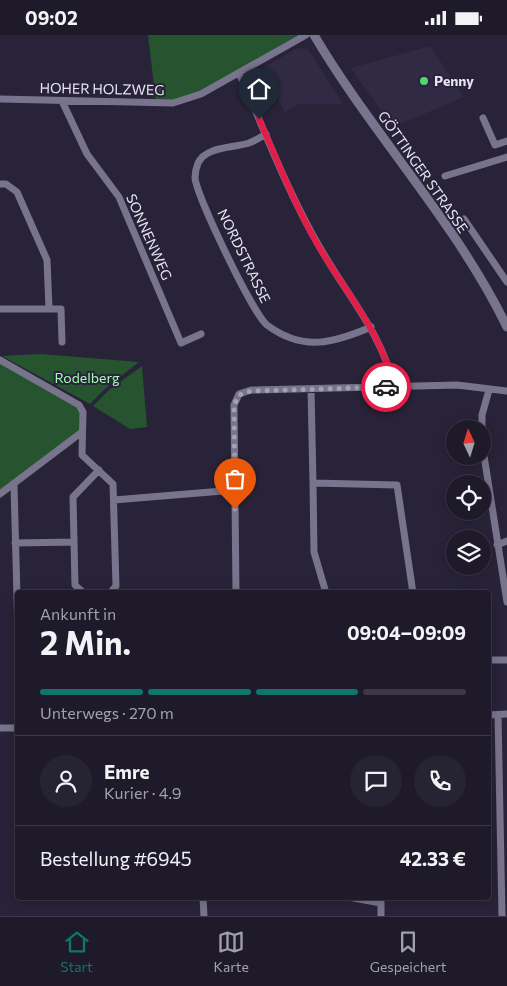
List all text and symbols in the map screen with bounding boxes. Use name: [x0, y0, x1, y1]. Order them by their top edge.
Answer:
text: 09:02: [25, 6, 78, 29]
pin: [238, 68, 280, 119]
place label: Penny: [434, 72, 474, 89]
icon: home: [245, 75, 273, 103]
marker: Penny: [418, 75, 430, 87]
street label: HOHER HOLZWEG: [39, 79, 165, 98]
street label: GÖTTINGER STRASSE: [375, 107, 472, 236]
street label: SONNENWEG: [123, 191, 176, 282]
street label: NORDSTRASSE: [214, 206, 275, 306]
courier: [361, 362, 411, 412]
park label: Rodelberg: [54, 369, 120, 386]
icon: car: [372, 373, 400, 401]
north arrow: [446, 420, 491, 465]
map controls: [446, 420, 491, 575]
pin: [214, 458, 256, 509]
icon: bag: [221, 465, 249, 493]
button: locate: [446, 475, 491, 520]
button: layers: [446, 530, 491, 575]
text: Ankunft in: [40, 604, 116, 623]
text: 09:04–09:09: [347, 621, 466, 644]
text: 2 Min.: [40, 622, 131, 662]
text: Unterwegs · 270 m: [40, 703, 174, 722]
button: person: [40, 755, 92, 807]
button: chat: [350, 755, 402, 807]
button: phone: [414, 755, 466, 807]
text: Emre: [104, 760, 150, 783]
text: Kurier · 4.9: [104, 783, 181, 802]
text: Bestellung #6945: [40, 847, 192, 870]
text: 42.33 €: [400, 847, 466, 870]
tab: Start: [60, 928, 93, 975]
tab: Karte: [214, 928, 249, 975]
tab: Gespeichert: [370, 928, 447, 975]

